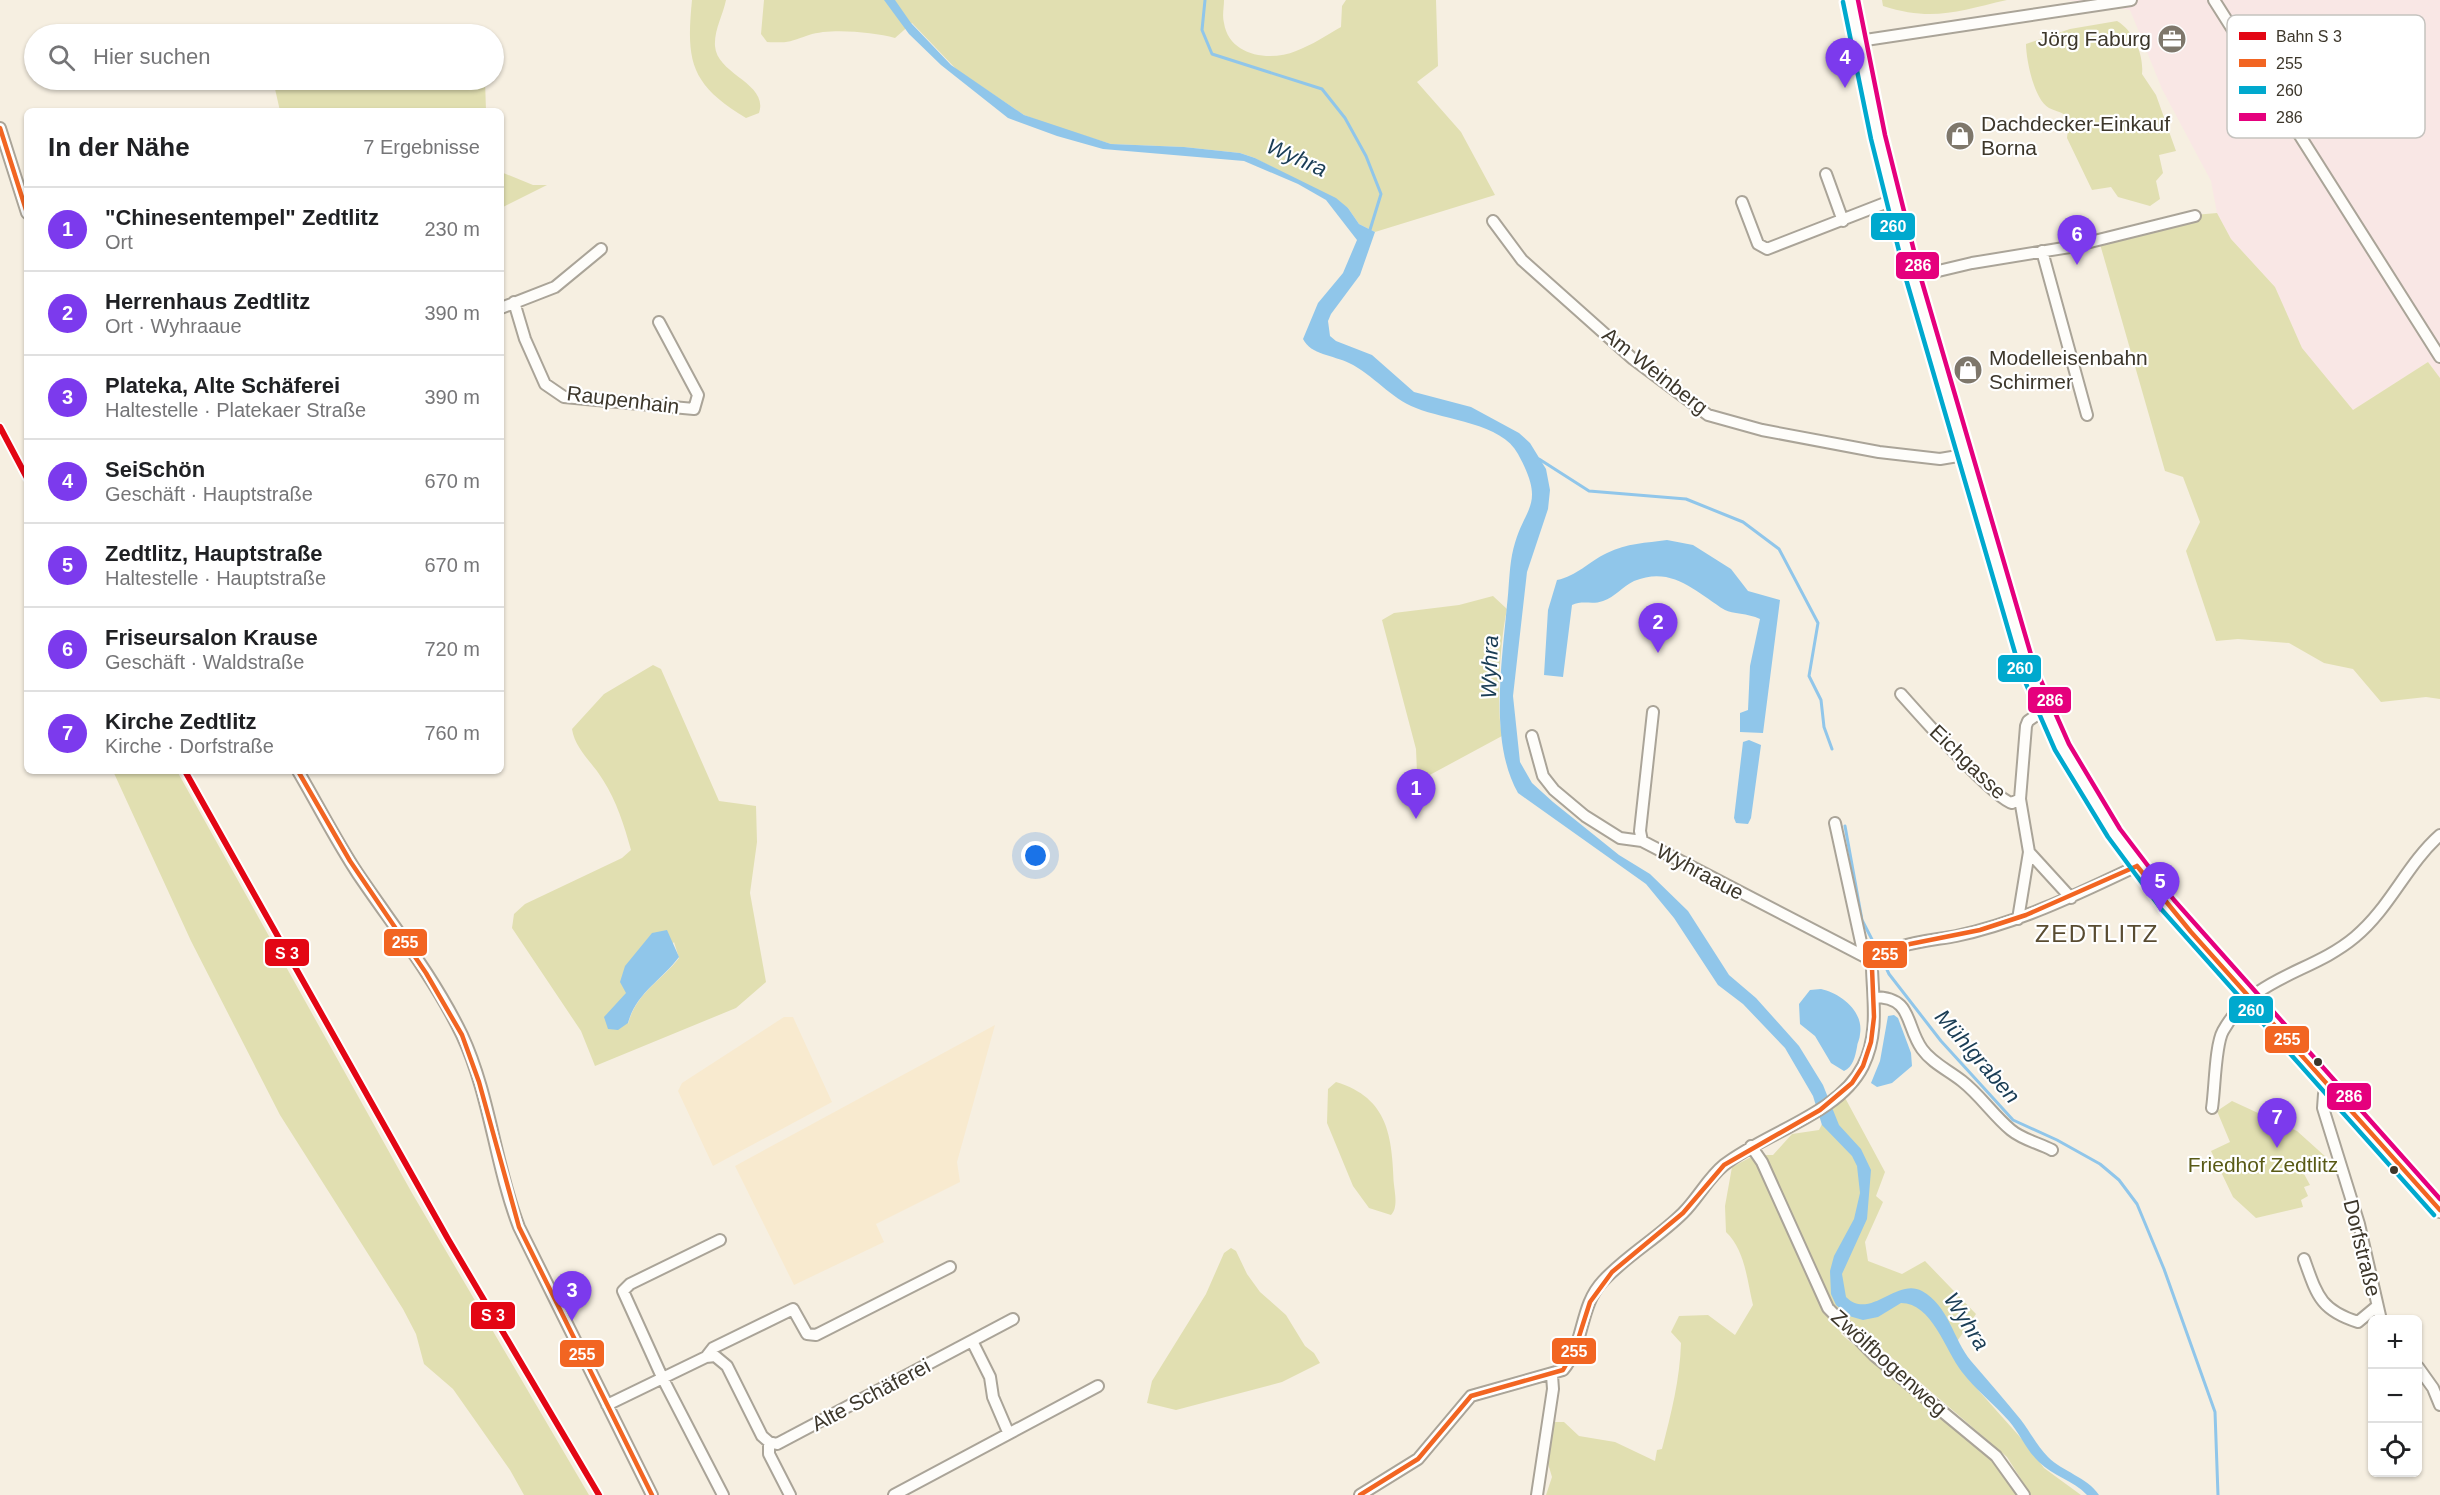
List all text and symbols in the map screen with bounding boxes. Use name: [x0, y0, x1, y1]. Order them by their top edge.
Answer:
legend: [2227, 15, 2425, 138]
office icon: Jörg Faburg: [2156, 23, 2188, 55]
search box: [24, 24, 504, 90]
place label: Jörg Faburg: [2038, 27, 2151, 50]
text: Bahn S 3: [2276, 28, 2342, 45]
pin: 4: [1826, 38, 1864, 88]
icon: search: [45, 41, 78, 74]
text: Hier suchen: [93, 44, 210, 69]
text: 255: [2276, 55, 2303, 72]
text: 260: [2276, 82, 2303, 99]
text: 286: [2276, 109, 2303, 126]
place label: Dachdecker-Einkauf Borna: [1981, 112, 2170, 159]
shop icon: Dachdecker-Einkauf Borna: [1944, 120, 1976, 152]
text: In der Nähe: [48, 132, 190, 162]
water label: Wyhra: [1263, 133, 1331, 182]
text: 7 Ergebnisse: [363, 136, 480, 158]
text: "Chinesentempel" Zedtlitz: [105, 205, 379, 230]
line badge: 260: [1870, 212, 1916, 241]
pin: 6: [2058, 216, 2096, 265]
text: 1: [62, 218, 73, 240]
text: 230 m: [424, 218, 480, 240]
text: 260: [1880, 218, 1906, 235]
text: Ort: [105, 231, 133, 253]
line badge: 286: [1895, 251, 1940, 280]
text: 286: [1905, 257, 1931, 274]
text: Herrenhaus Zedtlitz: [105, 289, 310, 314]
text: 2: [62, 302, 73, 324]
text: 390 m: [424, 302, 480, 324]
text: Ort · Wyhraaue: [105, 315, 242, 337]
street label: Am Weinberg: [1598, 322, 1712, 419]
place label: Modelleisenbahn Schirmer: [1989, 346, 2148, 393]
shop icon: Modelleisenbahn Schirmer: [1952, 354, 1984, 386]
text: Plateka, Alte Schäferei: [105, 373, 340, 398]
street label: Raupenhain: [565, 381, 681, 418]
text: 3: [62, 386, 73, 408]
text: 390 m: [424, 386, 480, 408]
text: Haltestelle · Platekaer Straße: [105, 399, 366, 421]
text: SeiSchön: [105, 457, 205, 482]
text: 4: [62, 470, 73, 492]
text: 670 m: [424, 470, 480, 492]
text: Geschäft · Hauptstraße: [105, 483, 313, 505]
text: Zedtlitz, Hauptstraße: [105, 541, 323, 566]
text: 5: [62, 554, 73, 576]
text: 670 m: [424, 554, 480, 576]
text: Haltestelle · Hauptstraße: [105, 567, 326, 589]
pin: 2: [1638, 604, 1678, 653]
text: Friseursalon Krause: [105, 625, 318, 650]
water label: Wyhra: [1476, 635, 1503, 699]
text: 6: [62, 638, 73, 660]
text: 720 m: [424, 638, 480, 660]
text: Geschäft · Waldstraße: [105, 651, 304, 673]
line badge: 260: [1997, 654, 2042, 683]
text: 260: [2007, 660, 2033, 677]
line badge: 286: [2027, 686, 2072, 714]
text: 286: [2037, 692, 2063, 709]
text: Kirche Zedtlitz: [105, 709, 257, 734]
street label: Eichgasse: [1926, 720, 2011, 804]
text: 7: [62, 722, 73, 744]
text: 760 m: [424, 722, 480, 744]
text: Kirche · Dorfstraße: [105, 735, 274, 757]
pin: 1: [1396, 770, 1436, 819]
street label: Wyhraaue: [1653, 839, 1748, 904]
your location: [1021, 841, 1050, 870]
pin: 5: [2140, 862, 2180, 912]
district label: ZEDTLITZ: [2035, 920, 2159, 947]
line badge: 255: [383, 928, 428, 957]
text: 255: [392, 934, 418, 951]
line badge: S 3: [264, 938, 310, 967]
line badge: 255: [1862, 940, 1908, 969]
text: S 3: [275, 945, 299, 962]
text: 255: [1872, 946, 1898, 963]
line badge: 260: [2228, 995, 2274, 1024]
text: 260: [2238, 1002, 2264, 1019]
water label: Mühlgraben: [1930, 1004, 2025, 1108]
line badge: 255: [2264, 1025, 2310, 1054]
text: 255: [2274, 1031, 2300, 1048]
unlabelled marker: [2312, 1056, 2324, 1068]
line badge: 286: [2326, 1082, 2372, 1111]
text: 286: [2336, 1088, 2362, 1105]
pin: 7: [2258, 1098, 2296, 1148]
park label: Friedhof Zedtlitz: [2188, 1153, 2338, 1176]
unlabelled marker: [2388, 1164, 2400, 1176]
street label: Dorfstraße: [2339, 1197, 2386, 1299]
pin: 3: [552, 1272, 592, 1321]
water label: Wyhra: [1939, 1288, 1994, 1355]
line badge: S 3: [470, 1301, 516, 1330]
street label: Zwölfbogenweg: [1827, 1305, 1952, 1420]
text: S 3: [481, 1307, 505, 1324]
map controls: [2368, 1315, 2422, 1477]
button: +: [2368, 1315, 2422, 1369]
line badge: 255: [1551, 1337, 1597, 1365]
line badge: 255: [559, 1339, 605, 1368]
text: 255: [1561, 1343, 1587, 1360]
text: 255: [569, 1346, 595, 1363]
street label: Alte Schäferei: [808, 1354, 934, 1435]
button: −: [2368, 1369, 2422, 1423]
button: locate: [2368, 1423, 2422, 1477]

